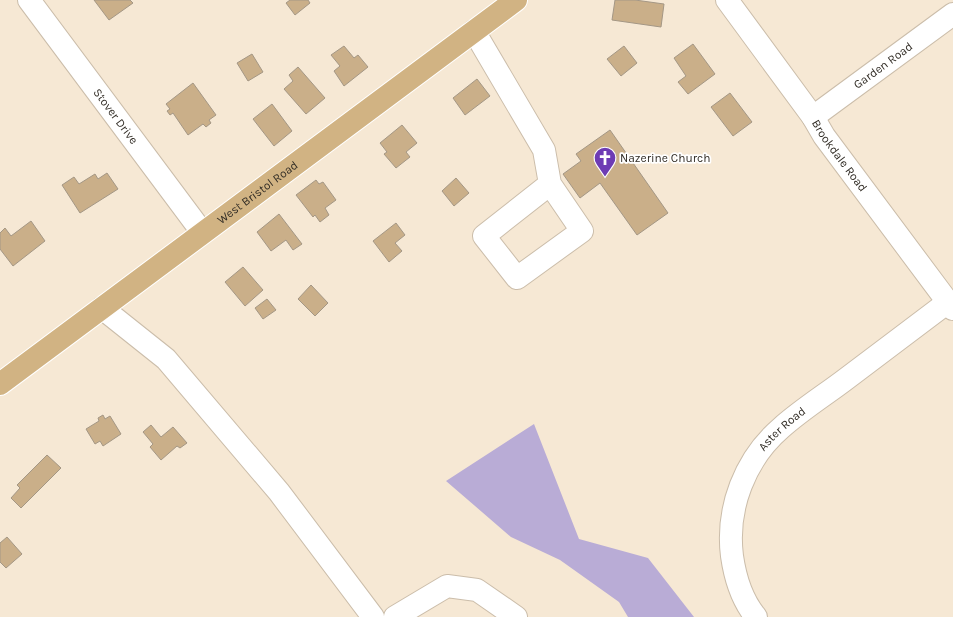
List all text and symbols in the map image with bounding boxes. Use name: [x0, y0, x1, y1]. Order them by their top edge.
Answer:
street label: Garden Road: [851, 39, 915, 92]
street label: Stover Drive: [90, 86, 141, 147]
street label: Brookdale Road: [809, 117, 870, 194]
church icon: Nazerine Church: [592, 145, 618, 178]
place label: Nazerine Church: [620, 151, 710, 165]
street label: West Bristol Road: [214, 158, 301, 227]
street label: Aster Road: [756, 404, 808, 454]

